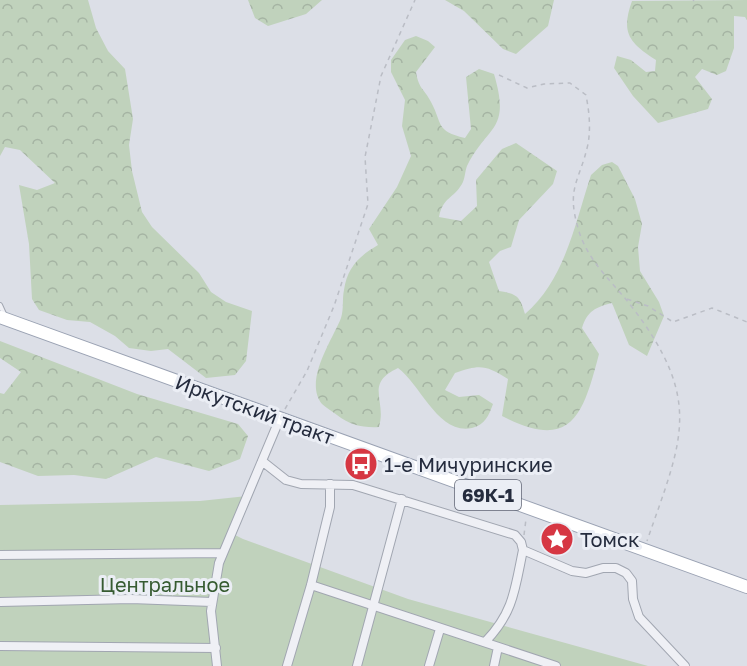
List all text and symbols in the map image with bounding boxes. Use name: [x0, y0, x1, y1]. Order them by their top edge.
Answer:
street label: Иркутский тракт: [172, 369, 338, 449]
bus stop icon: 1-е Мичуринские: [343, 446, 379, 482]
place label: 1-е Мичуринские: [384, 452, 553, 476]
road number: 69К-1: [455, 480, 521, 510]
place icon: Томск: [539, 521, 575, 557]
place label: Томск: [580, 527, 639, 551]
park label: Центральное: [100, 572, 230, 596]

